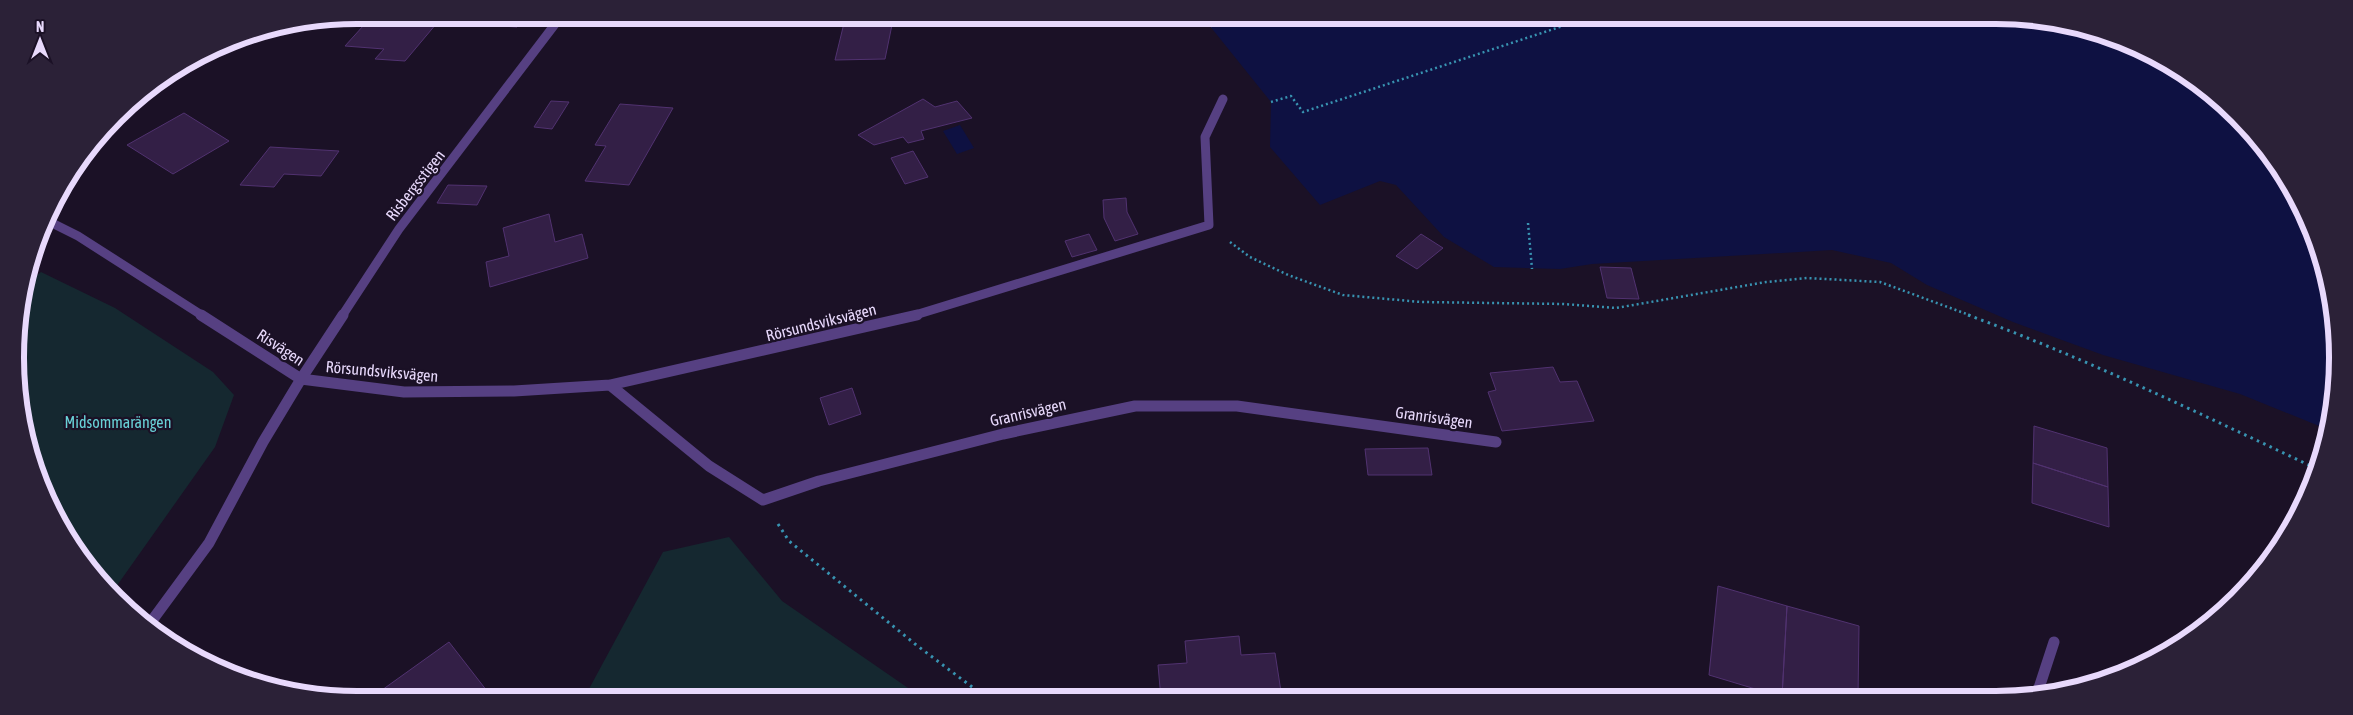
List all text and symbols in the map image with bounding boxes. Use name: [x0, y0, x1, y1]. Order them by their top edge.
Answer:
north arrow: [15, 15, 65, 65]
text: N: [36, 19, 44, 35]
street label: Risbergsstigen: [382, 146, 449, 224]
street label: Rörsundsviksvägen: [764, 300, 878, 345]
street label: Risvägen: [253, 325, 308, 370]
street label: Rörsundsviksvägen: [325, 357, 439, 386]
street label: Granrisvägen: [988, 395, 1068, 430]
street label: Granrisvägen: [1394, 403, 1474, 432]
park label: Midsommarängen: [65, 413, 171, 432]

